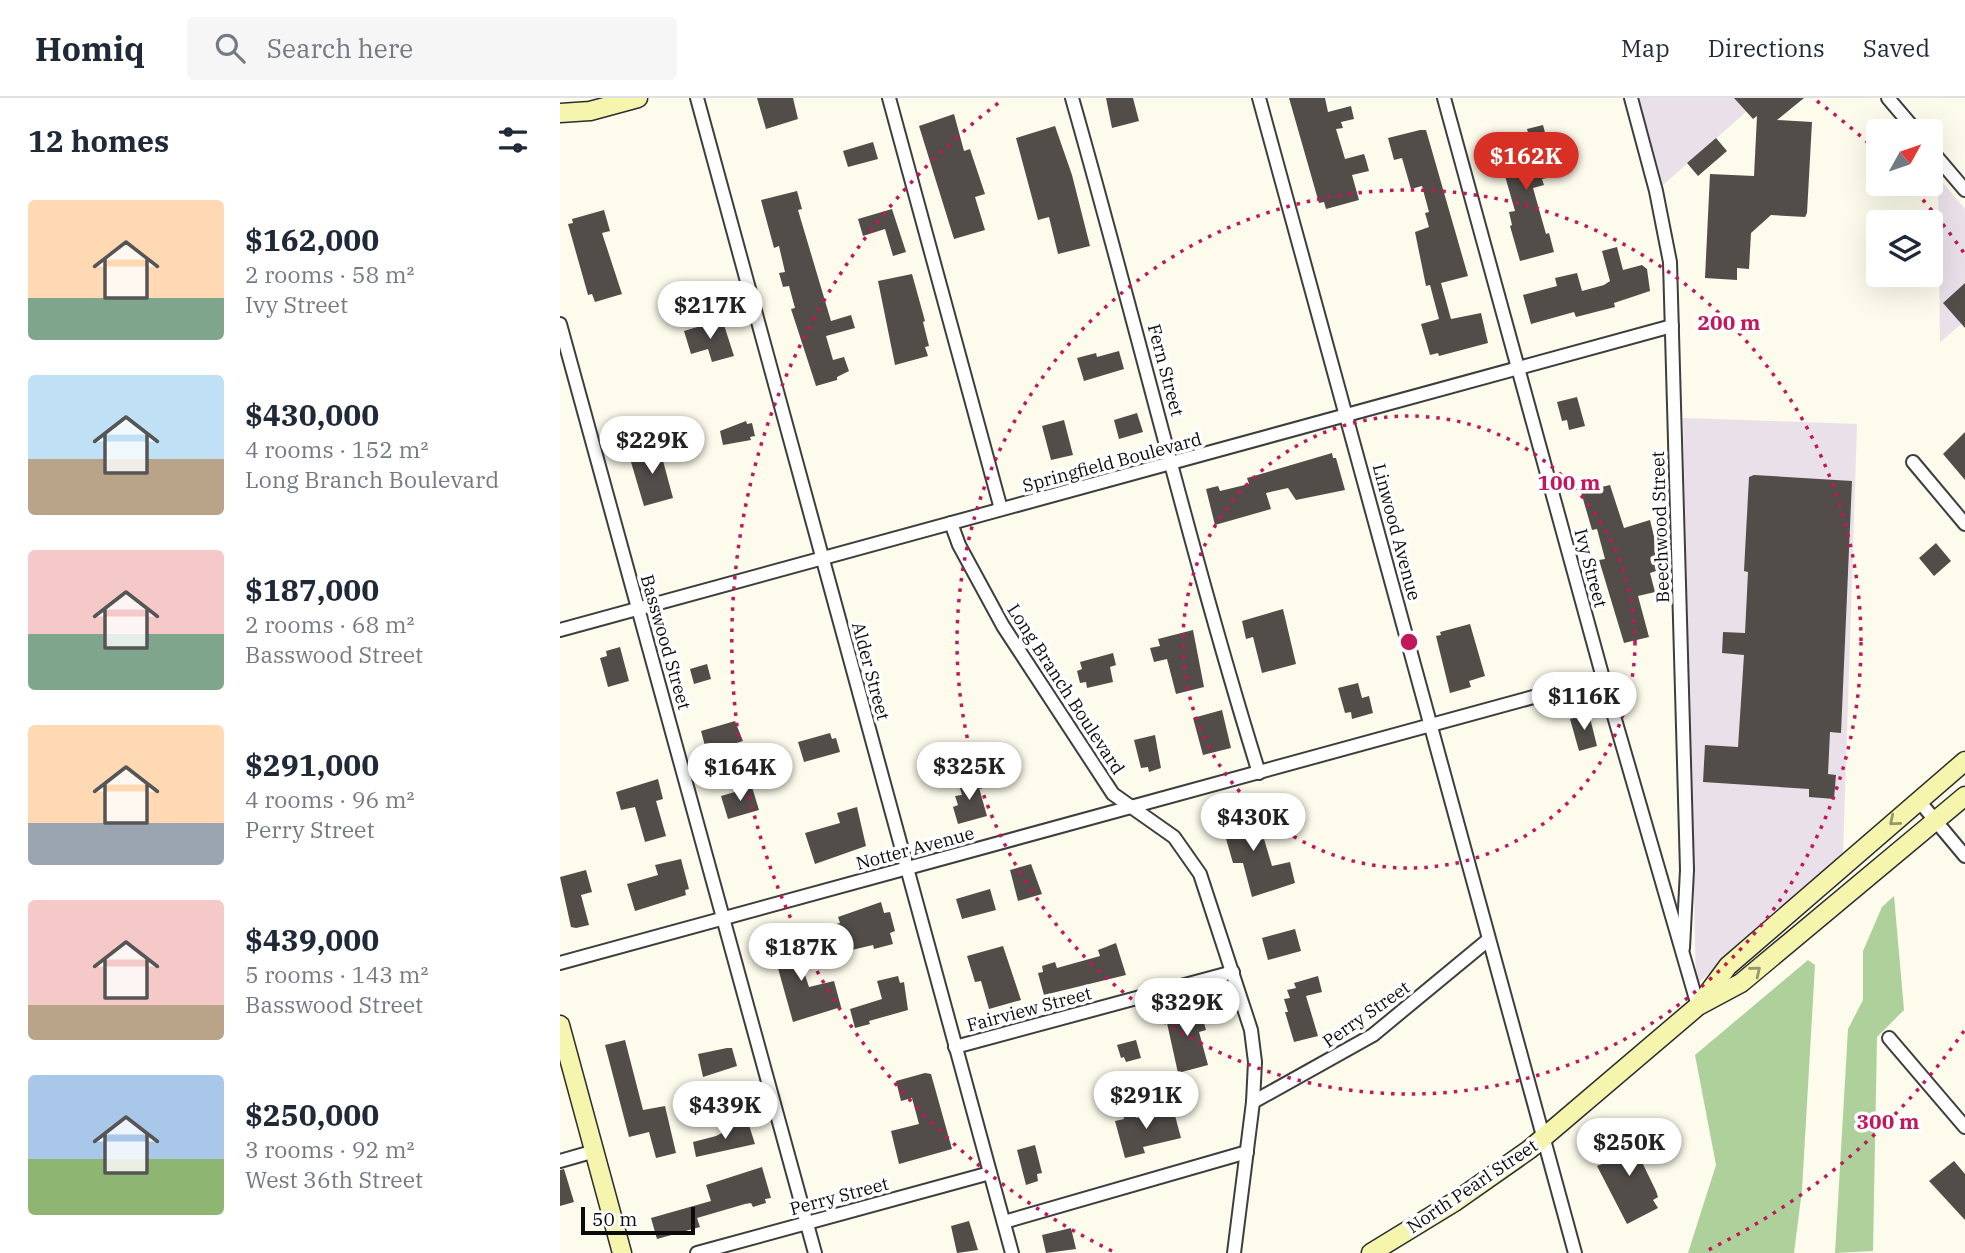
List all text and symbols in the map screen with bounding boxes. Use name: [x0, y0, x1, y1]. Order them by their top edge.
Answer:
search box: [187, 17, 677, 80]
text: Homiq: [35, 27, 145, 70]
icon: search: [211, 29, 249, 67]
text: Search here: [267, 31, 413, 65]
text: Map: [1621, 32, 1670, 64]
text: Directions: [1708, 32, 1825, 64]
text: Saved: [1863, 32, 1930, 64]
north arrow: [1866, 119, 1942, 196]
map controls: [1866, 119, 1943, 287]
text: 12 homes: [28, 121, 169, 160]
icon: filters: [494, 121, 532, 159]
pin: $162K: [1477, 132, 1575, 192]
text: $162K: [1490, 140, 1562, 170]
button: layers: [1866, 210, 1943, 287]
text: $162,000: [245, 220, 379, 259]
icon: home: [84, 228, 168, 312]
text: 2 rooms · 58 m²: [245, 259, 415, 289]
pin: $217K: [661, 282, 759, 341]
text: Ivy Street: [245, 289, 348, 319]
text: $217K: [674, 289, 746, 319]
text: 200 m: [1697, 308, 1761, 336]
street label: Fern Street: [1143, 321, 1189, 419]
text: $430,000: [245, 395, 379, 434]
icon: home: [84, 403, 168, 487]
pin: $229K: [603, 416, 701, 476]
text: $229K: [616, 424, 688, 454]
street label: Springfield Boulevard: [1020, 427, 1204, 497]
text: 4 rooms · 152 m²: [245, 434, 428, 464]
street label: Beechwood Street: [1646, 451, 1674, 603]
street label: Linwood Avenue: [1368, 461, 1426, 603]
text: Long Branch Boulevard: [245, 464, 499, 494]
text: 100 m: [1537, 468, 1601, 496]
street label: Ivy Street: [1569, 526, 1613, 610]
text: $187,000: [245, 570, 379, 609]
street label: Basswood Street: [636, 572, 696, 712]
icon: home: [84, 578, 168, 662]
street label: Long Branch Boulevard: [1002, 599, 1130, 779]
text: 2 rooms · 68 m²: [245, 609, 415, 639]
street label: Alder Street: [847, 619, 895, 723]
centre of rings: [1397, 630, 1421, 654]
text: Basswood Street: [245, 639, 423, 669]
pin: $116K: [1535, 672, 1633, 732]
text: $116K: [1548, 680, 1620, 710]
pin: $325K: [920, 742, 1018, 802]
pin: $164K: [691, 744, 789, 803]
text: $291,000: [245, 745, 379, 784]
text: $325K: [933, 750, 1005, 780]
text: $164K: [704, 751, 776, 781]
icon: home: [84, 753, 168, 837]
text: 4 rooms · 96 m²: [245, 784, 415, 814]
pin: $430K: [1204, 794, 1302, 853]
text: $430K: [1217, 801, 1289, 831]
one-way arrow: [1890, 813, 1903, 825]
text: Perry Street: [245, 814, 375, 844]
street label: Notter Avenue: [853, 821, 977, 875]
text: $439,000: [245, 920, 379, 959]
pin: $187K: [752, 924, 850, 983]
icon: home: [84, 928, 168, 1012]
text: $187K: [765, 931, 837, 961]
text: 5 rooms · 143 m²: [245, 959, 428, 989]
one-way arrow: [1747, 967, 1760, 979]
street label: Perry Street: [1318, 976, 1414, 1052]
pin: $329K: [1138, 978, 1236, 1038]
street label: Fairview Street: [964, 981, 1094, 1037]
text: $329K: [1151, 986, 1223, 1016]
text: Basswood Street: [245, 989, 423, 1019]
pin: $291K: [1097, 1072, 1195, 1131]
text: $291K: [1110, 1079, 1182, 1109]
pin: $439K: [676, 1082, 774, 1141]
text: $439K: [689, 1089, 761, 1119]
text: $250,000: [245, 1095, 379, 1134]
icon: home: [84, 1103, 168, 1187]
text: 300 m: [1856, 1107, 1920, 1135]
pin: $250K: [1580, 1118, 1678, 1178]
text: $250K: [1593, 1126, 1665, 1156]
text: 3 rooms · 92 m²: [245, 1134, 415, 1164]
street label: North Pearl Street: [1402, 1134, 1542, 1238]
text: West 36th Street: [245, 1164, 423, 1194]
street label: Perry Street: [787, 1172, 891, 1220]
scale bar: [581, 1204, 695, 1236]
text: 50 m: [592, 1207, 637, 1231]

